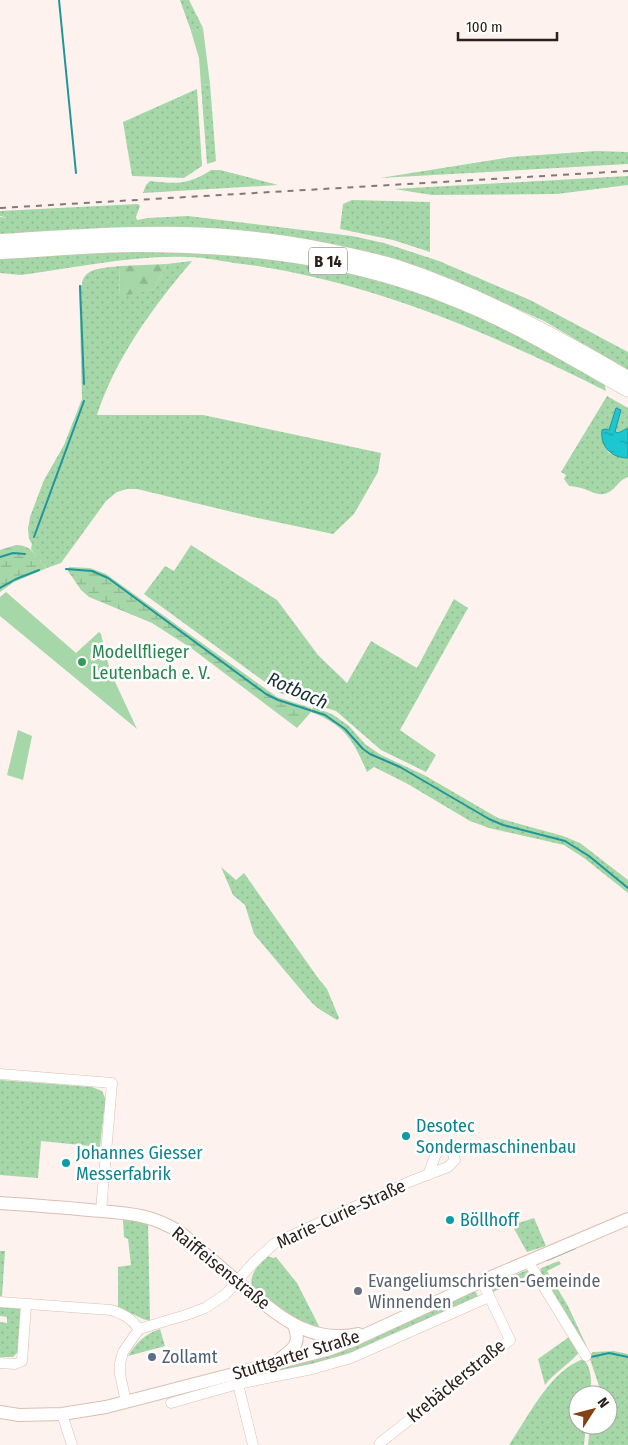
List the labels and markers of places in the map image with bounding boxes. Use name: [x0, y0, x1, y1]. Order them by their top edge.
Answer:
place label: Modellflieger Leutenbach e. V.: [92, 641, 211, 684]
marker: Modellflieger Leutenbach e. V.: [76, 656, 88, 668]
place label: Desotec Sondermaschinenbau: [416, 1115, 576, 1158]
marker: Desotec Sondermaschinenbau: [400, 1130, 412, 1142]
place label: Johannes Giesser Messerfabrik: [76, 1142, 203, 1185]
marker: Johannes Giesser Messerfabrik: [60, 1157, 72, 1169]
place label: Böllhoff: [460, 1209, 520, 1231]
marker: Böllhoff: [444, 1214, 456, 1226]
place label: Evangeliumschristen-Gemeinde Winnenden: [368, 1270, 600, 1313]
marker: Evangeliumschristen-Gemeinde Winnenden: [352, 1285, 364, 1297]
place label: Zollamt: [162, 1346, 218, 1368]
marker: Zollamt: [146, 1351, 158, 1363]

